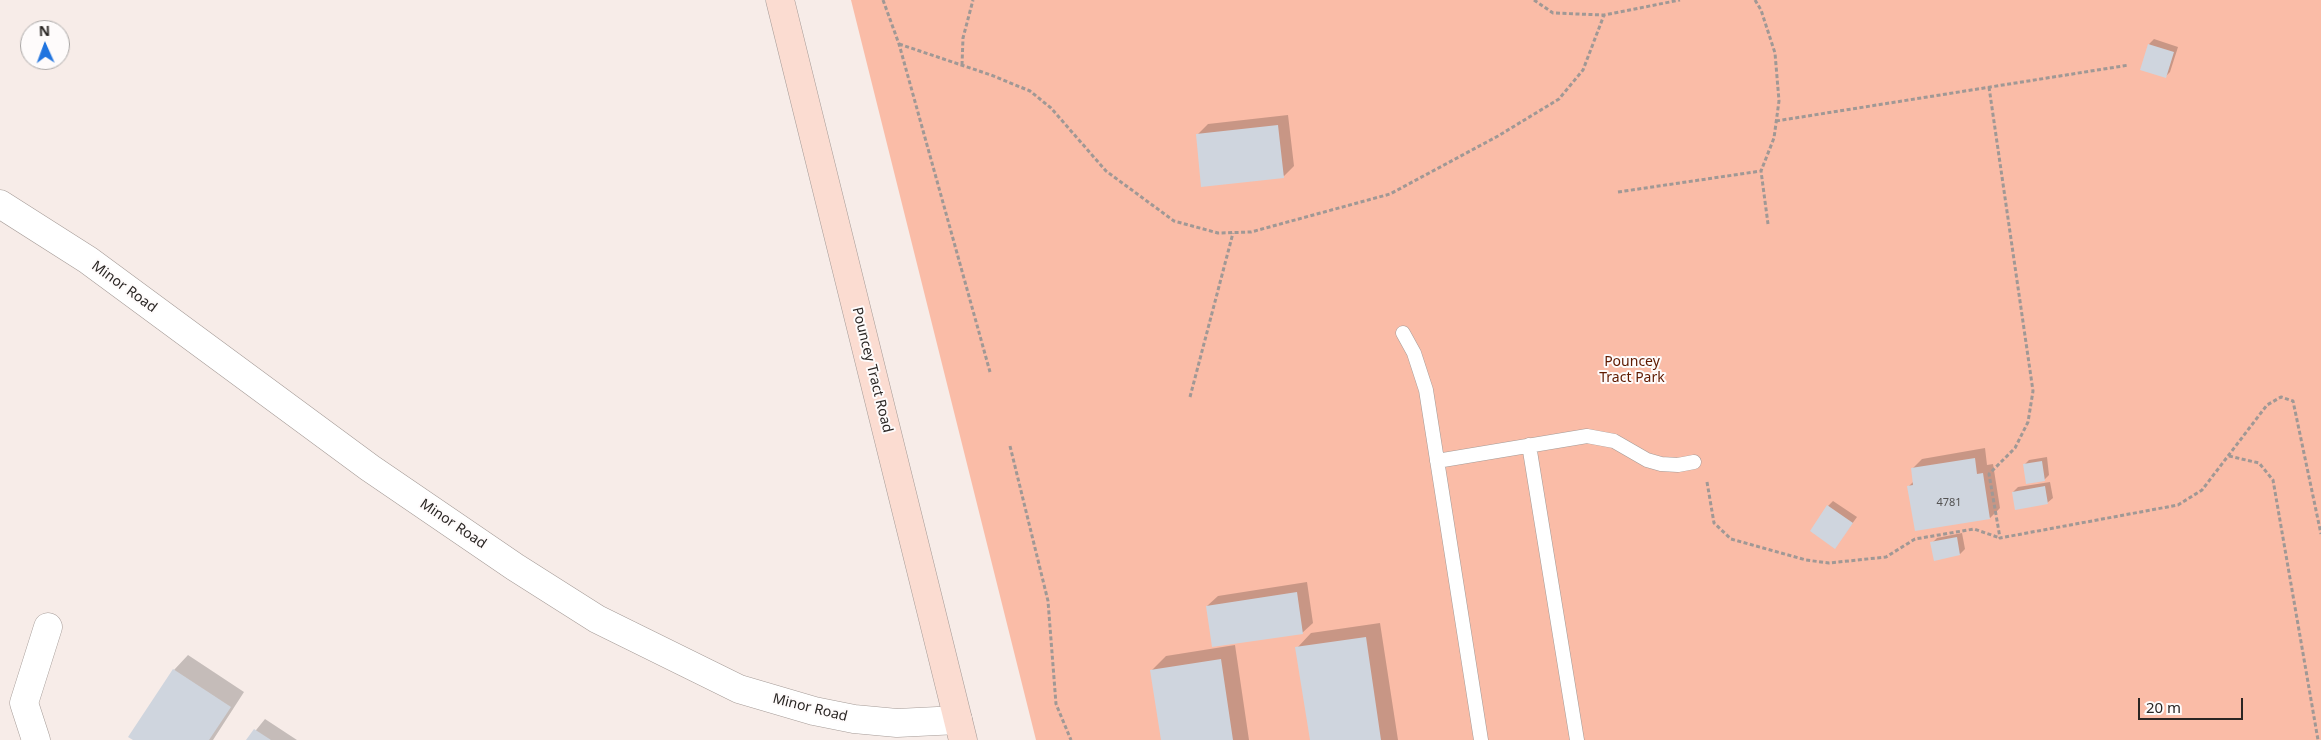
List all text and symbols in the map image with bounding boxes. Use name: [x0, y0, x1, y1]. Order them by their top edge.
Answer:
north arrow: [20, 20, 70, 70]
text: N: [38, 21, 51, 40]
street label: Minor Road: [88, 258, 160, 316]
street label: Pouncey Tract Road: [848, 305, 896, 435]
park label: Pouncey Tract Park: [1599, 354, 1665, 387]
street label: Minor Road: [417, 496, 489, 552]
house number: 4781: [1936, 496, 1962, 510]
scale bar: [2141, 688, 2246, 720]
street label: Minor Road: [771, 691, 849, 725]
text: 20 m: [2146, 697, 2181, 717]

